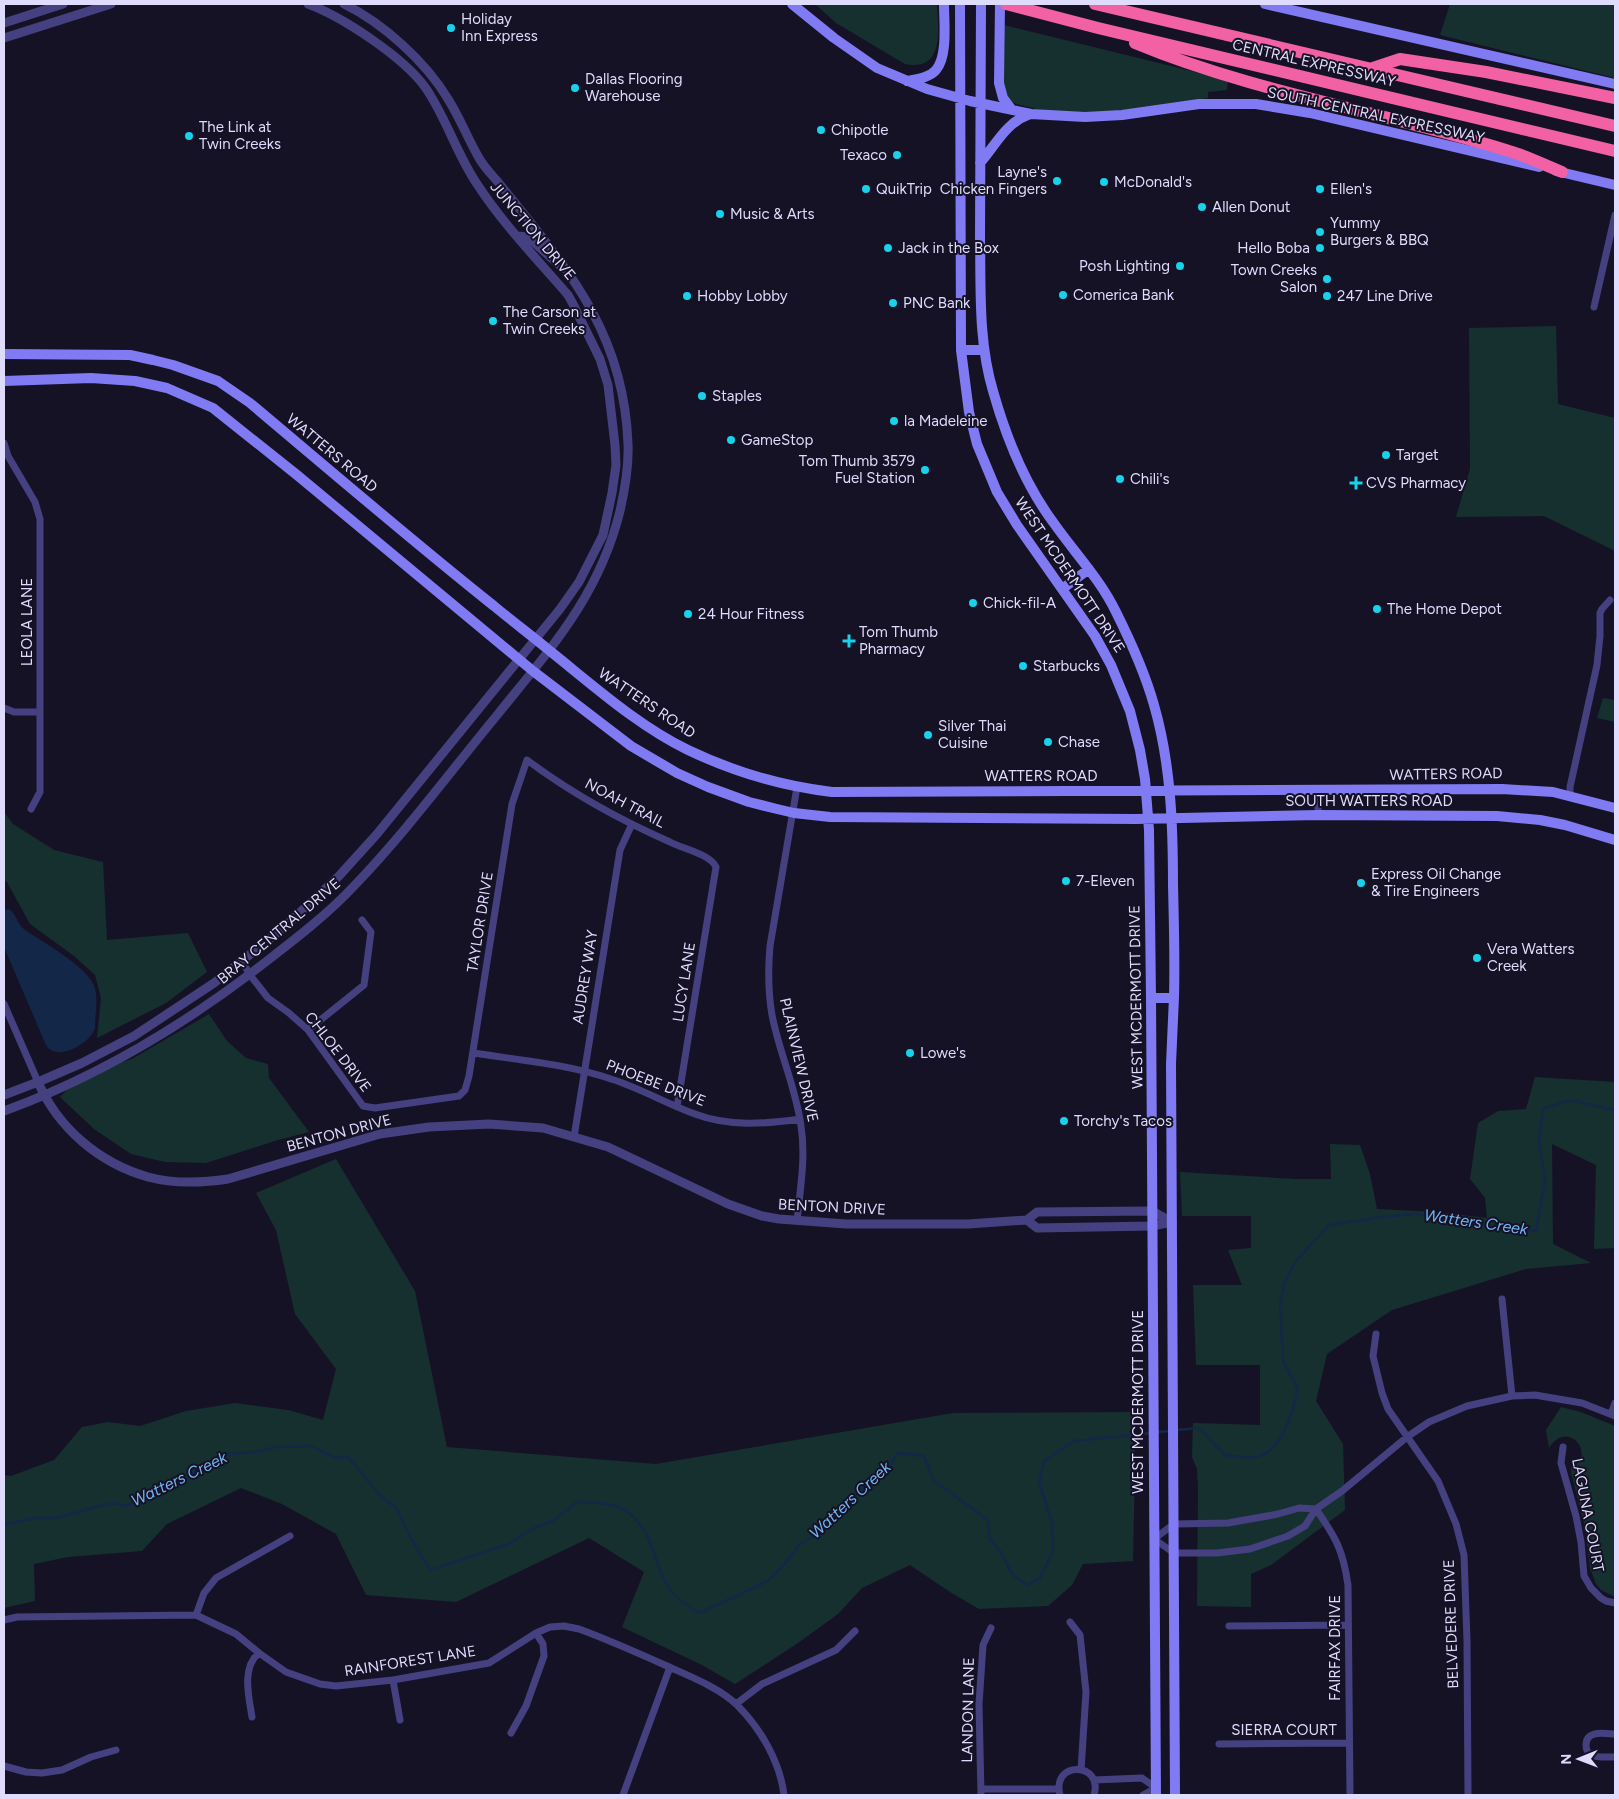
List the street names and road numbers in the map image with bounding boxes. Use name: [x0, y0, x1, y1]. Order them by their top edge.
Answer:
street label: CENTRAL EXPRESSWAY: [1231, 35, 1397, 91]
street label: SOUTH CENTRAL EXPRESSWAY: [1266, 83, 1486, 147]
street label: JUNCTION DRIVE: [487, 178, 579, 284]
street label: WATTERS ROAD: [283, 410, 381, 496]
street label: WEST MCDERMOTT DRIVE: [1011, 494, 1129, 656]
street label: LEOLA LANE: [18, 578, 36, 666]
street label: WATTERS ROAD: [595, 664, 699, 742]
street label: WATTERS ROAD: [1389, 764, 1503, 784]
street label: WATTERS ROAD: [984, 767, 1098, 785]
street label: NOAH TRAIL: [582, 774, 668, 832]
street label: SOUTH WATTERS ROAD: [1285, 792, 1453, 810]
street label: TAYLOR DRIVE: [463, 870, 497, 974]
street label: BRAY CENTRAL DRIVE: [214, 874, 344, 988]
street label: WEST MCDERMOTT DRIVE: [1125, 905, 1147, 1089]
street label: AUDREY WAY: [569, 929, 601, 1025]
street label: LUCY LANE: [669, 941, 699, 1023]
street label: PLAINVIEW DRIVE: [776, 996, 822, 1124]
street label: CHLOE DRIVE: [301, 1008, 375, 1096]
street label: PHOEBE DRIVE: [604, 1056, 708, 1110]
street label: BENTON DRIVE: [285, 1110, 393, 1156]
street label: BENTON DRIVE: [778, 1195, 886, 1219]
street label: WEST MCDERMOTT DRIVE: [1129, 1310, 1147, 1494]
street label: LAGUNA COURT: [1568, 1456, 1608, 1574]
street label: BELVEDERE DRIVE: [1440, 1559, 1462, 1689]
street label: FAIRFAX DRIVE: [1326, 1595, 1344, 1701]
street label: RAINFOREST LANE: [343, 1642, 477, 1680]
street label: LANDON LANE: [958, 1657, 978, 1763]
street label: SIERRA COURT: [1231, 1721, 1337, 1739]

